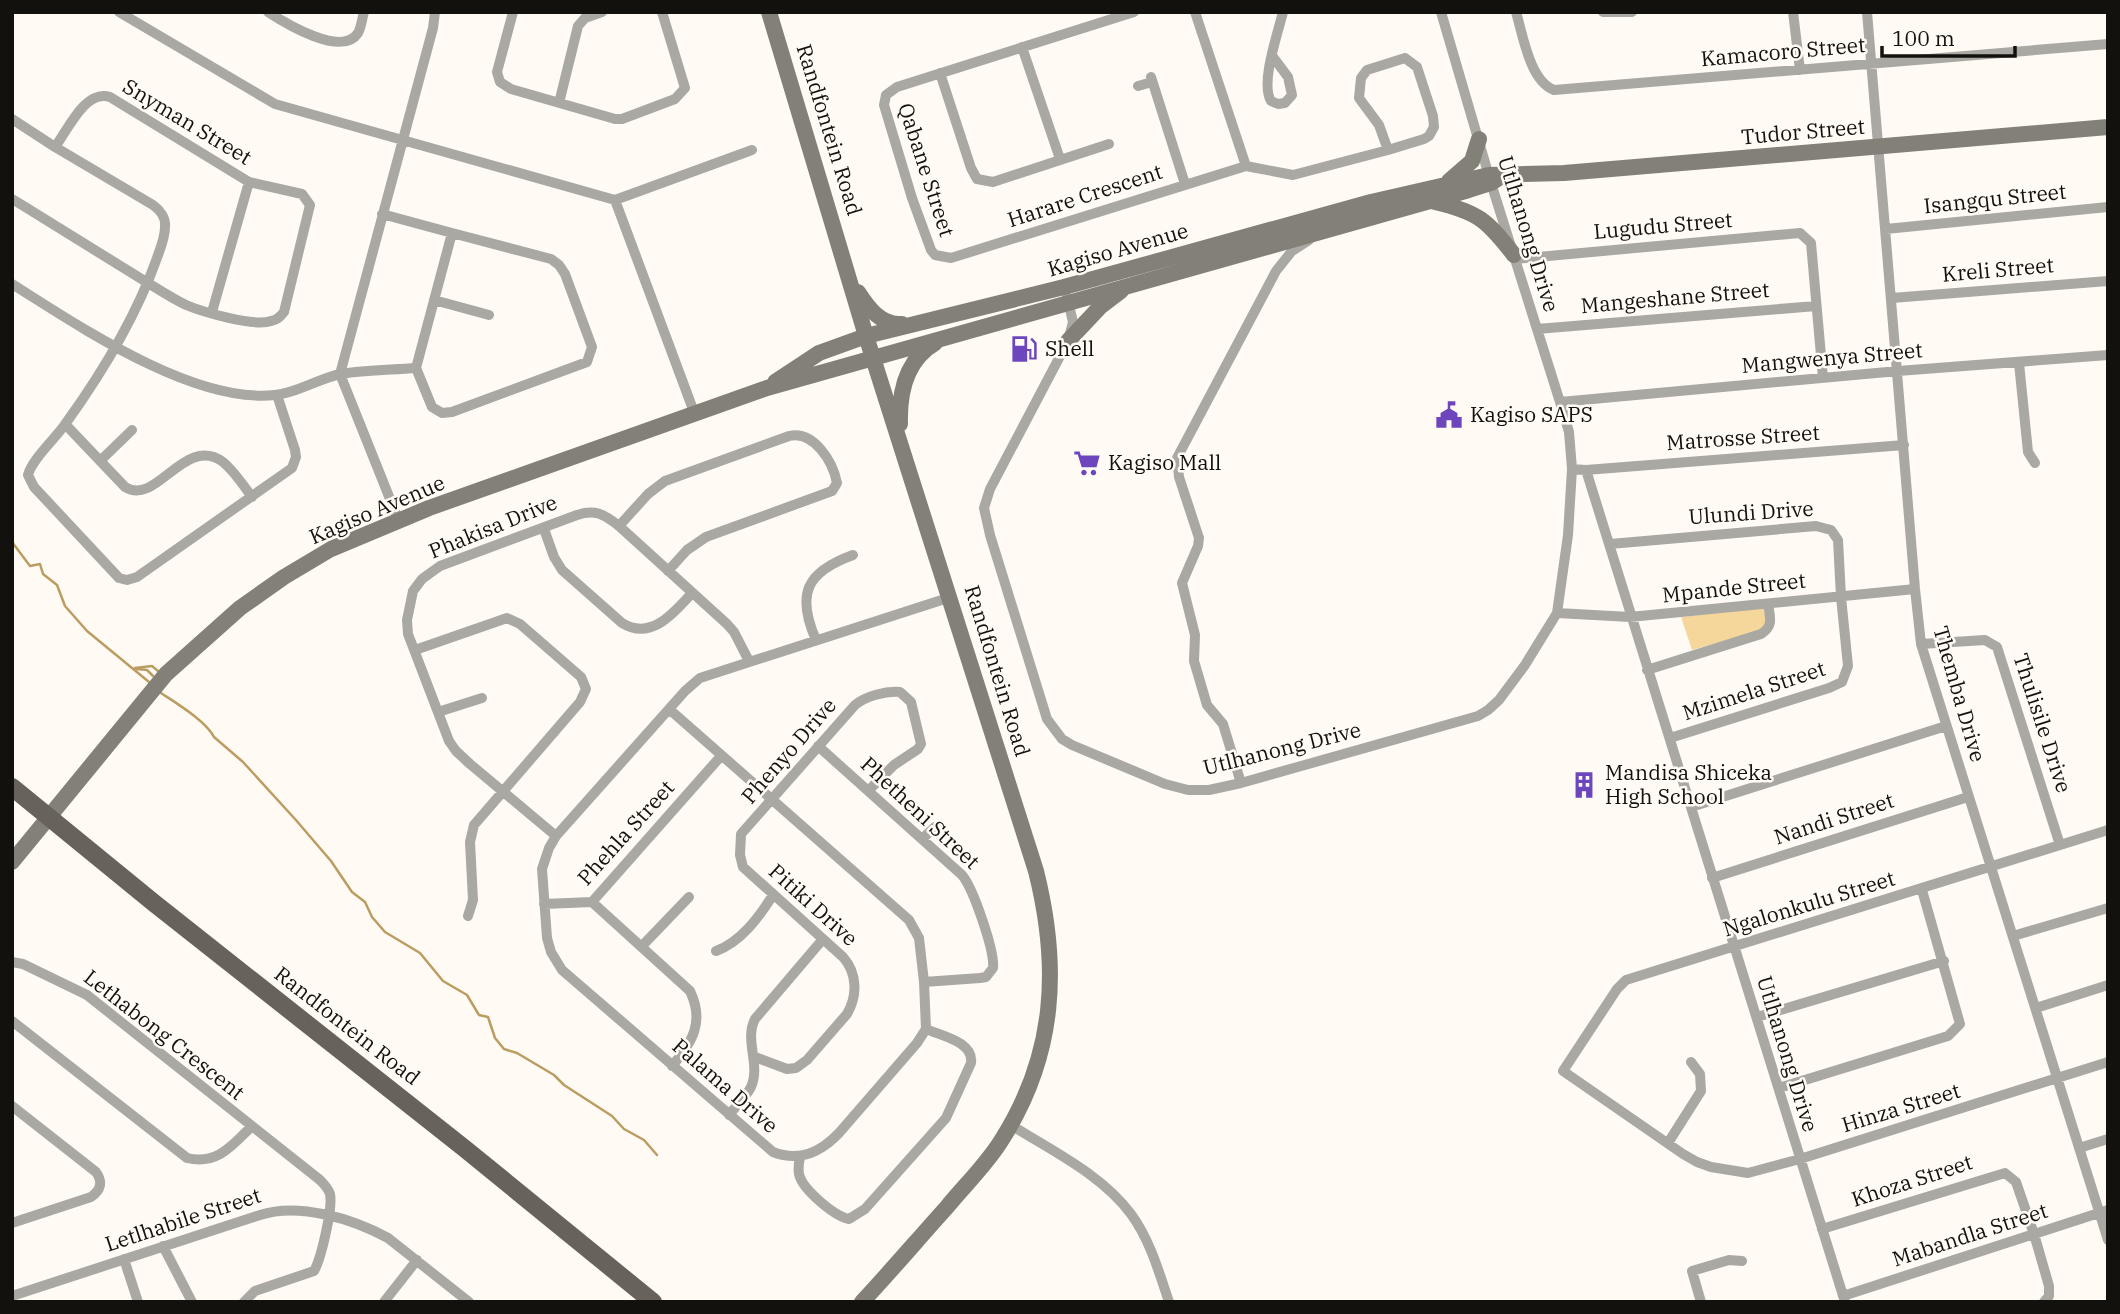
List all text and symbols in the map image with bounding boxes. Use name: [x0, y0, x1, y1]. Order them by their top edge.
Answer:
scale bar: [1882, 14, 2015, 58]
text: 100 m: [1892, 24, 1955, 52]
street label: Kamacoro Street: [1700, 30, 1866, 72]
street label: Randfontein Road: [791, 41, 869, 219]
street label: Snyman Street: [118, 72, 257, 171]
street label: Qabane Street: [892, 99, 962, 240]
street label: Tudor Street: [1740, 112, 1866, 150]
street label: Utlhanong Drive: [1492, 152, 1566, 315]
street label: Harare Crescent: [1004, 157, 1166, 233]
street label: Isangqu Street: [1922, 177, 2068, 219]
street label: Lugudu Street: [1592, 205, 1734, 245]
street label: Kagiso Avenue: [1044, 216, 1191, 282]
street label: Kreli Street: [1941, 250, 2055, 288]
street label: Mangeshane Street: [1579, 275, 1770, 319]
fuel station icon: Shell: [1009, 334, 1039, 364]
place label: Shell: [1045, 334, 1094, 362]
street label: Mangwenya Street: [1740, 335, 1924, 379]
public building icon: Kagiso SAPS: [1434, 400, 1464, 430]
place label: Kagiso SAPS: [1470, 400, 1593, 428]
street label: Matrosse Street: [1665, 418, 1821, 456]
supermarket icon: Kagiso Mall: [1072, 448, 1102, 478]
place label: Kagiso Mall: [1108, 448, 1221, 476]
street label: Kagiso Avenue: [305, 468, 449, 550]
street label: Phakisa Drive: [424, 488, 561, 565]
street label: Ulundi Drive: [1687, 494, 1814, 530]
street label: Mpande Street: [1661, 566, 1807, 608]
street label: Randfontein Road: [959, 582, 1037, 760]
street label: Themba Drive: [1927, 622, 1993, 765]
street label: Thulisile Drive: [2007, 649, 2079, 796]
street label: Mzimela Street: [1679, 654, 1829, 726]
street label: Phenyo Drive: [735, 692, 842, 809]
street label: Utlhanong Drive: [1200, 715, 1364, 781]
street label: Phetheni Street: [855, 750, 986, 875]
place label: Mandisa Shiceka High School: [1605, 758, 1772, 810]
building icon: Mandisa Shiceka High School: [1569, 770, 1599, 800]
street label: Phehla Street: [571, 774, 680, 891]
street label: Nandi Street: [1770, 786, 1897, 851]
street label: Pitiki Drive: [763, 857, 864, 952]
street label: Ngalonkulu Street: [1719, 864, 1898, 943]
street label: Randfontein Road: [269, 959, 426, 1091]
street label: Lethabong Crescent: [79, 963, 251, 1106]
street label: Utlhanong Drive: [1751, 972, 1825, 1135]
street label: Palama Drive: [667, 1032, 784, 1139]
street label: Hinza Street: [1838, 1076, 1963, 1138]
street label: Khoza Street: [1848, 1147, 1976, 1213]
street label: Letlhabile Street: [101, 1181, 264, 1257]
street label: Mabandla Street: [1889, 1196, 2051, 1272]

